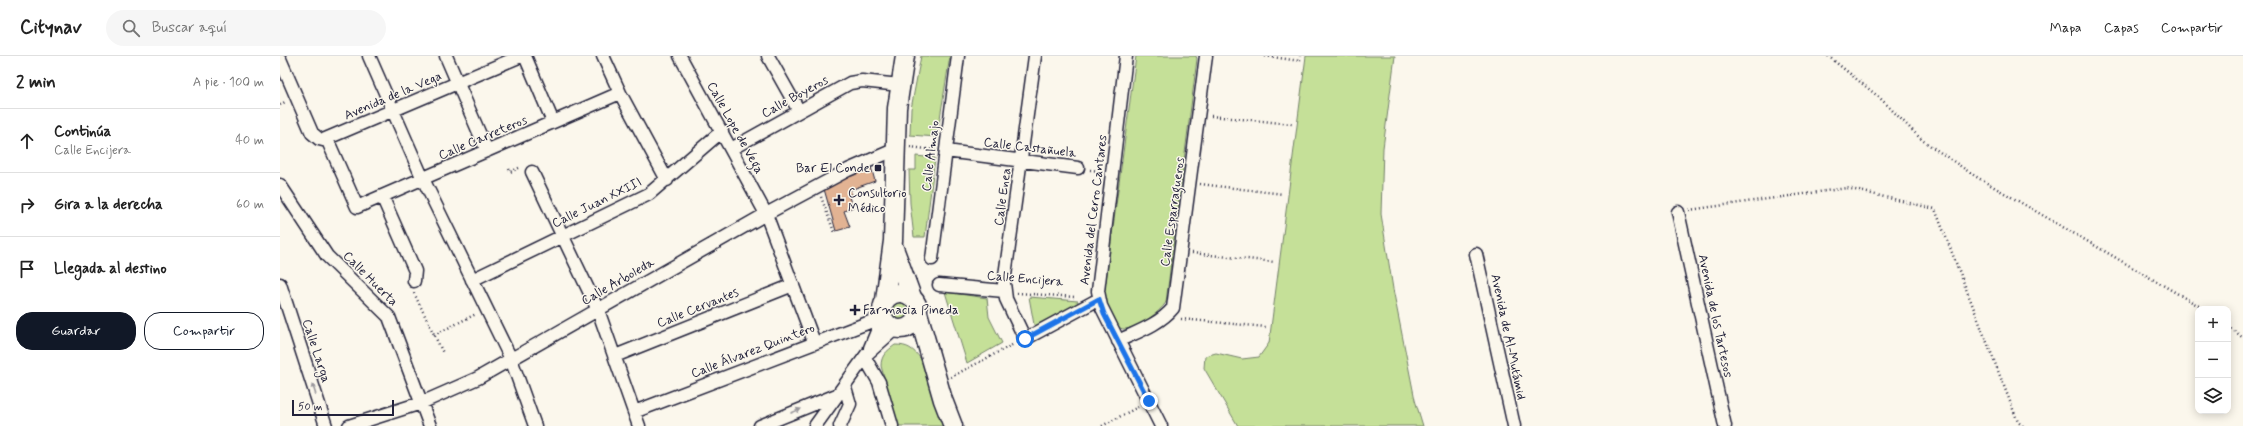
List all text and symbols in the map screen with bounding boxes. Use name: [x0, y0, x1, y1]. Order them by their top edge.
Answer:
search box: [106, 10, 386, 46]
text: Citynav: [20, 15, 82, 40]
icon: search: [120, 17, 142, 39]
text: Buscar aquí: [152, 18, 227, 38]
text: Mapa: [2050, 19, 2082, 37]
text: Capas: [2104, 19, 2139, 37]
text: Compartir: [2161, 19, 2223, 37]
street label: Avenida de la Vega: [342, 68, 444, 124]
text: 2 min: [16, 71, 56, 93]
street label: Calle Boyeros: [759, 72, 832, 122]
text: A pie · 100 m: [193, 74, 264, 91]
street label: Calle Lope de Vega: [701, 79, 767, 178]
street label: Calle Carreteros: [436, 112, 530, 164]
street label: Calle Almajo: [918, 120, 944, 192]
text: Continúa: [54, 122, 111, 142]
icon: ahead: [16, 130, 38, 152]
text: 40 m: [235, 132, 264, 149]
street label: Calle Castañuela: [983, 134, 1078, 162]
street label: Avenida del Cerro Cantares: [1076, 134, 1112, 286]
text: Calle Encijera: [54, 142, 131, 159]
street label: Calle Esparragueros: [1157, 156, 1191, 268]
place label: Bar El Conde: [796, 160, 870, 177]
marker: Bar El Conde: [873, 163, 883, 173]
street label: Calle Enea: [991, 167, 1015, 227]
street label: Calle Juan XXIII: [549, 174, 645, 232]
place label: Consultorio Médico: [848, 185, 907, 217]
icon: right: [16, 194, 38, 216]
marker: Consultorio Médico: [833, 194, 845, 206]
text: Gira a la derecha: [54, 195, 163, 215]
text: 60 m: [236, 196, 264, 213]
street label: Calle Huerta: [339, 248, 401, 310]
street label: Avenida de los Tartesos: [1694, 253, 1736, 379]
street label: Calle Arboleda: [579, 254, 658, 310]
icon: arrive: [16, 258, 38, 280]
text: Llegada al destino: [54, 259, 167, 279]
street label: Calle Encijera: [986, 267, 1064, 291]
street label: Avenida de Al-Mutámid: [1486, 273, 1530, 401]
street label: Calle Cervantes: [655, 284, 741, 332]
place label: Farmacia Pineda: [863, 302, 959, 319]
marker: Farmacia Pineda: [850, 305, 860, 315]
map controls: [2195, 306, 2231, 414]
button: +: [2195, 306, 2231, 342]
button: Guardar: [16, 312, 136, 350]
button: Compartir: [144, 312, 264, 350]
street label: Calle Larga: [297, 317, 334, 386]
street label: Calle Álvarez Quintero: [688, 319, 817, 382]
route start: [1016, 330, 1034, 348]
button: −: [2195, 342, 2231, 378]
button: layers: [2195, 378, 2231, 414]
one-way arrow: [311, 383, 317, 395]
route end: [1140, 392, 1158, 410]
scale bar: [292, 398, 394, 417]
text: 50 m: [298, 400, 323, 414]
one-way arrow: [791, 408, 803, 414]

